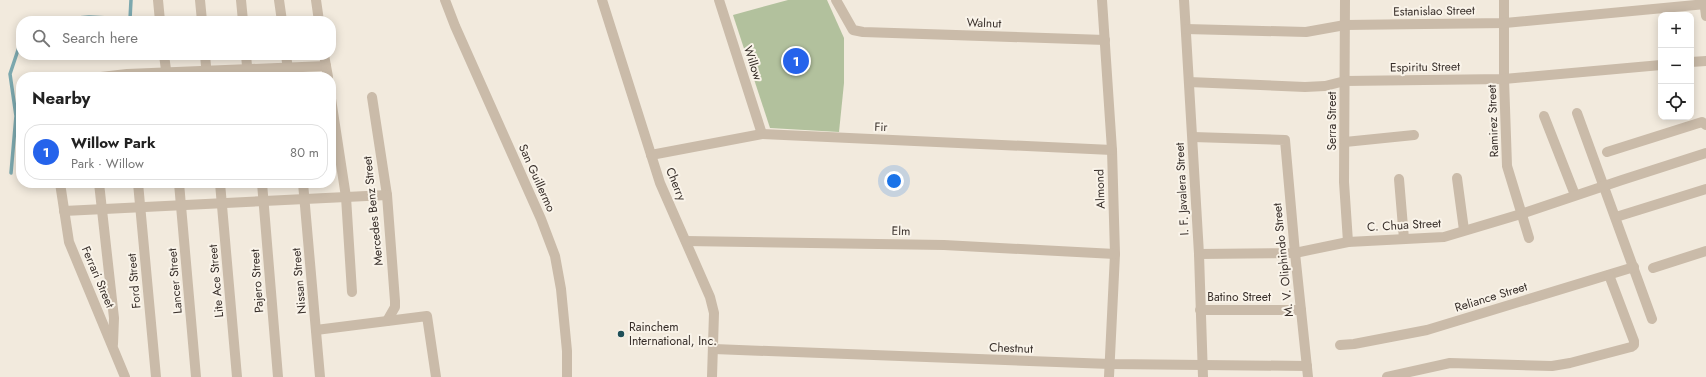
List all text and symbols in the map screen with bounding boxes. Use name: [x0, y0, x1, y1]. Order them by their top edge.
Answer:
street label: Estanislao Street: [1393, 1, 1475, 21]
map controls: [1658, 12, 1694, 120]
button: +: [1658, 12, 1694, 48]
street label: Walnut: [966, 13, 1002, 33]
search box: [16, 16, 336, 60]
icon: search: [30, 27, 52, 49]
text: Search here: [62, 27, 138, 49]
street label: Willow: [739, 44, 767, 83]
pin: 1: [783, 46, 809, 76]
button: −: [1658, 48, 1694, 84]
street label: Espiritu Street: [1390, 57, 1460, 77]
street label: Ramirez Street: [1483, 84, 1503, 158]
button: locate: [1658, 84, 1694, 120]
text: Nearby: [32, 86, 90, 110]
street label: Serra Street: [1323, 91, 1341, 151]
street label: Fir: [874, 118, 889, 136]
text: Willow Park: [71, 132, 156, 154]
street label: San Guillermo: [514, 141, 560, 215]
street label: I. F. Javalera Street: [1171, 142, 1193, 236]
text: 1: [43, 143, 49, 162]
text: 80 m: [290, 143, 319, 162]
text: Park · Willow: [71, 154, 144, 173]
street label: Mercedes Benz Street: [358, 155, 388, 267]
street label: Cherry: [661, 165, 691, 204]
street label: Almond: [1090, 169, 1110, 209]
your location: [884, 171, 904, 191]
street label: M. V. Oliphindo Street: [1268, 202, 1298, 318]
street label: C. Chua Street: [1367, 214, 1442, 236]
street label: Elm: [891, 222, 911, 240]
street label: Ferrari Street: [77, 243, 119, 311]
street label: Lite Ace Street: [204, 244, 228, 318]
street label: Lancer Street: [163, 247, 187, 315]
street label: Nissan Street: [287, 247, 311, 315]
street label: Pajero Street: [246, 248, 268, 313]
street label: Ford Street: [123, 253, 145, 309]
street label: Reliance Street: [1452, 277, 1530, 317]
street label: Batino Street: [1207, 288, 1271, 306]
place label: Rainchem International, Inc.: [629, 318, 717, 350]
marker: Rainchem International, Inc.: [616, 329, 626, 339]
street label: Chestnut: [989, 338, 1033, 358]

